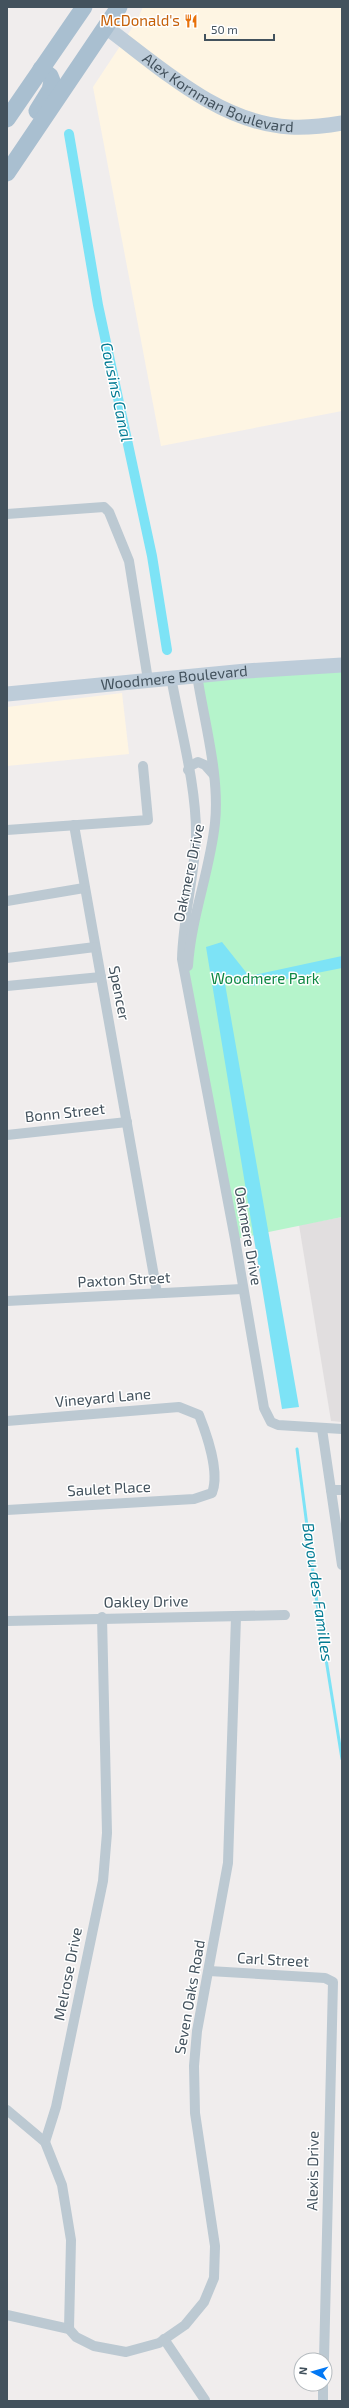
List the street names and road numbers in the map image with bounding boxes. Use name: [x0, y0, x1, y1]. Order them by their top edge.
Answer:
street label: Alex Kornman Boulevard: [139, 49, 294, 135]
street label: Woodmere Boulevard: [100, 661, 248, 693]
street label: Oakmere Drive: [169, 822, 207, 924]
street label: Spencer: [106, 964, 134, 1022]
street label: Bonn Street: [24, 1099, 106, 1125]
street label: Oakmere Drive: [231, 1185, 267, 1287]
street label: Paxton Street: [77, 1268, 171, 1290]
street label: Vineyard Lane: [54, 1384, 152, 1410]
street label: Saulet Place: [67, 1477, 151, 1499]
street label: Oakley Drive: [103, 1591, 189, 1611]
street label: Melrose Drive: [49, 1926, 85, 2022]
street label: Seven Oaks Road: [170, 1938, 208, 2055]
street label: Carl Street: [237, 1948, 310, 1970]
street label: Alexis Drive: [302, 2131, 322, 2211]

